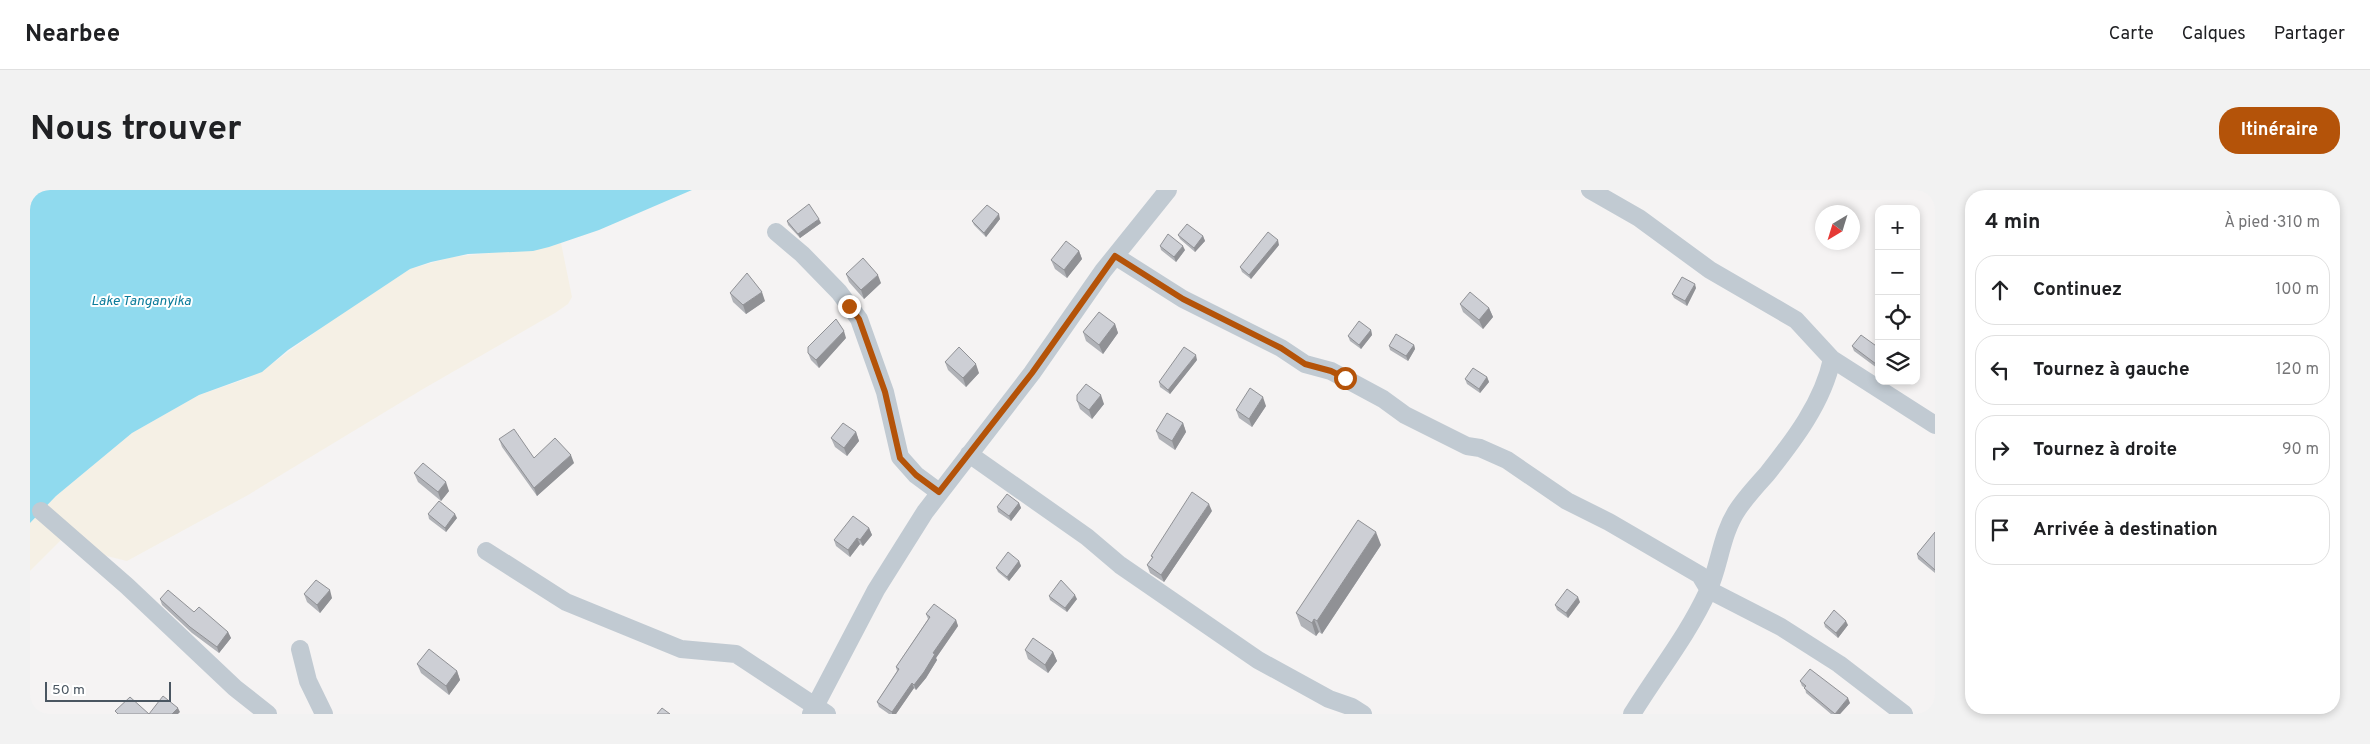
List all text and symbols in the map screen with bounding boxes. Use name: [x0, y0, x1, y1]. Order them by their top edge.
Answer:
text: Nearbee: [25, 20, 120, 50]
text: Carte: [2109, 23, 2154, 46]
text: Calques: [2182, 23, 2246, 46]
text: Partager: [2274, 23, 2345, 46]
button: Itinéraire: [2219, 107, 2340, 154]
text: Nous trouver: [30, 108, 242, 152]
north arrow: [1815, 205, 1860, 250]
map controls: [1875, 205, 1920, 385]
button: +: [1875, 205, 1920, 250]
text: 4 min: [1985, 209, 2041, 236]
text: À pied · 310 m: [2224, 213, 2320, 233]
button: −: [1875, 250, 1920, 295]
icon: ahead: [1986, 276, 2014, 304]
text: Continuez: [2033, 278, 2122, 302]
text: 100 m: [2275, 280, 2319, 300]
water label: Lake Tanganyika: [91, 293, 192, 310]
route end: [838, 295, 861, 318]
button: locate: [1875, 295, 1920, 340]
button: layers: [1875, 340, 1920, 385]
icon: left: [1986, 356, 2014, 384]
text: Tournez à gauche: [2033, 358, 2190, 382]
text: 120 m: [2276, 360, 2319, 380]
route start: [1334, 367, 1357, 390]
icon: right: [1986, 436, 2014, 464]
text: Tournez à droite: [2033, 438, 2177, 462]
text: 90 m: [2282, 440, 2319, 460]
icon: arrive: [1986, 516, 2014, 544]
text: Arrivée à destination: [2033, 518, 2218, 542]
scale bar: [45, 679, 171, 702]
text: 50 m: [52, 682, 85, 699]

